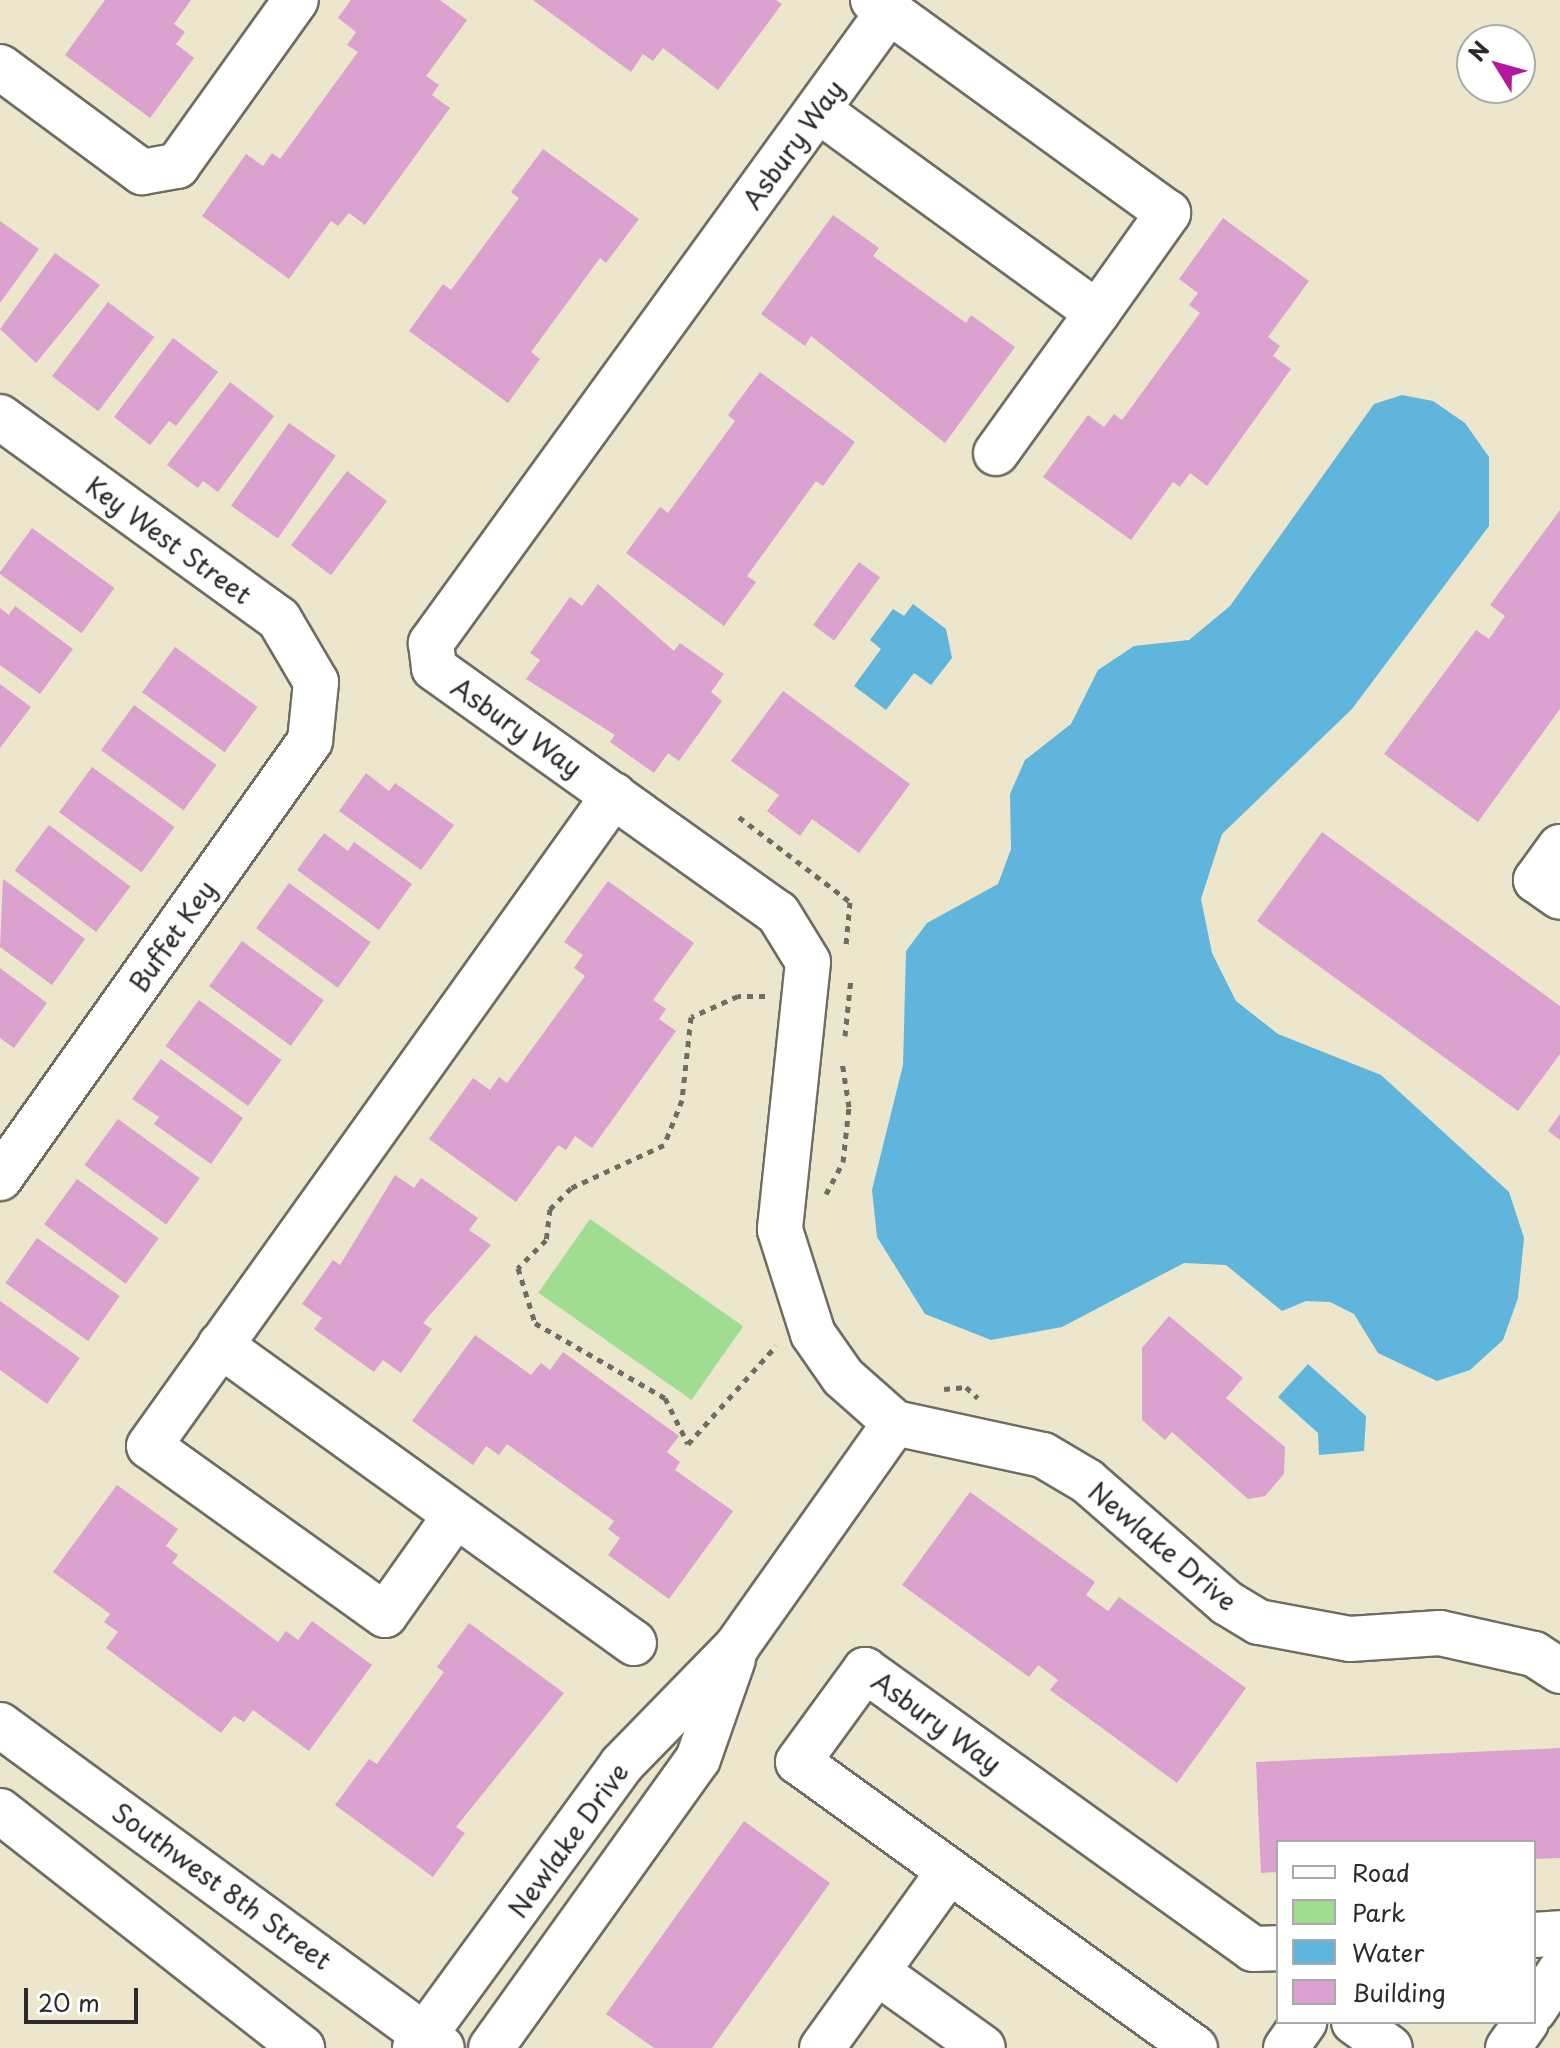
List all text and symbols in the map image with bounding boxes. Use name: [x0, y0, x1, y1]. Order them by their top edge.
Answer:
north arrow: [1456, 24, 1536, 104]
text: N: [1460, 34, 1496, 67]
street label: Asbury Way: [735, 73, 851, 215]
street label: Key West Street: [79, 468, 259, 612]
street label: Asbury Way: [445, 670, 589, 784]
street label: Buffet Key: [122, 874, 222, 998]
street label: Newlake Drive: [1083, 1475, 1243, 1617]
street label: Asbury Way: [866, 1664, 1008, 1780]
street label: Newlake Drive: [502, 1757, 634, 1923]
street label: Southwest 8th Street: [105, 1795, 339, 1977]
legend: [1276, 1840, 1536, 2024]
text: Road: [1352, 1854, 1410, 1890]
text: Park: [1352, 1894, 1406, 1930]
text: Water: [1352, 1934, 1424, 1970]
scale bar: [28, 1972, 142, 2022]
text: Building: [1352, 1974, 1446, 2010]
text: 20 m: [38, 1984, 100, 2020]

